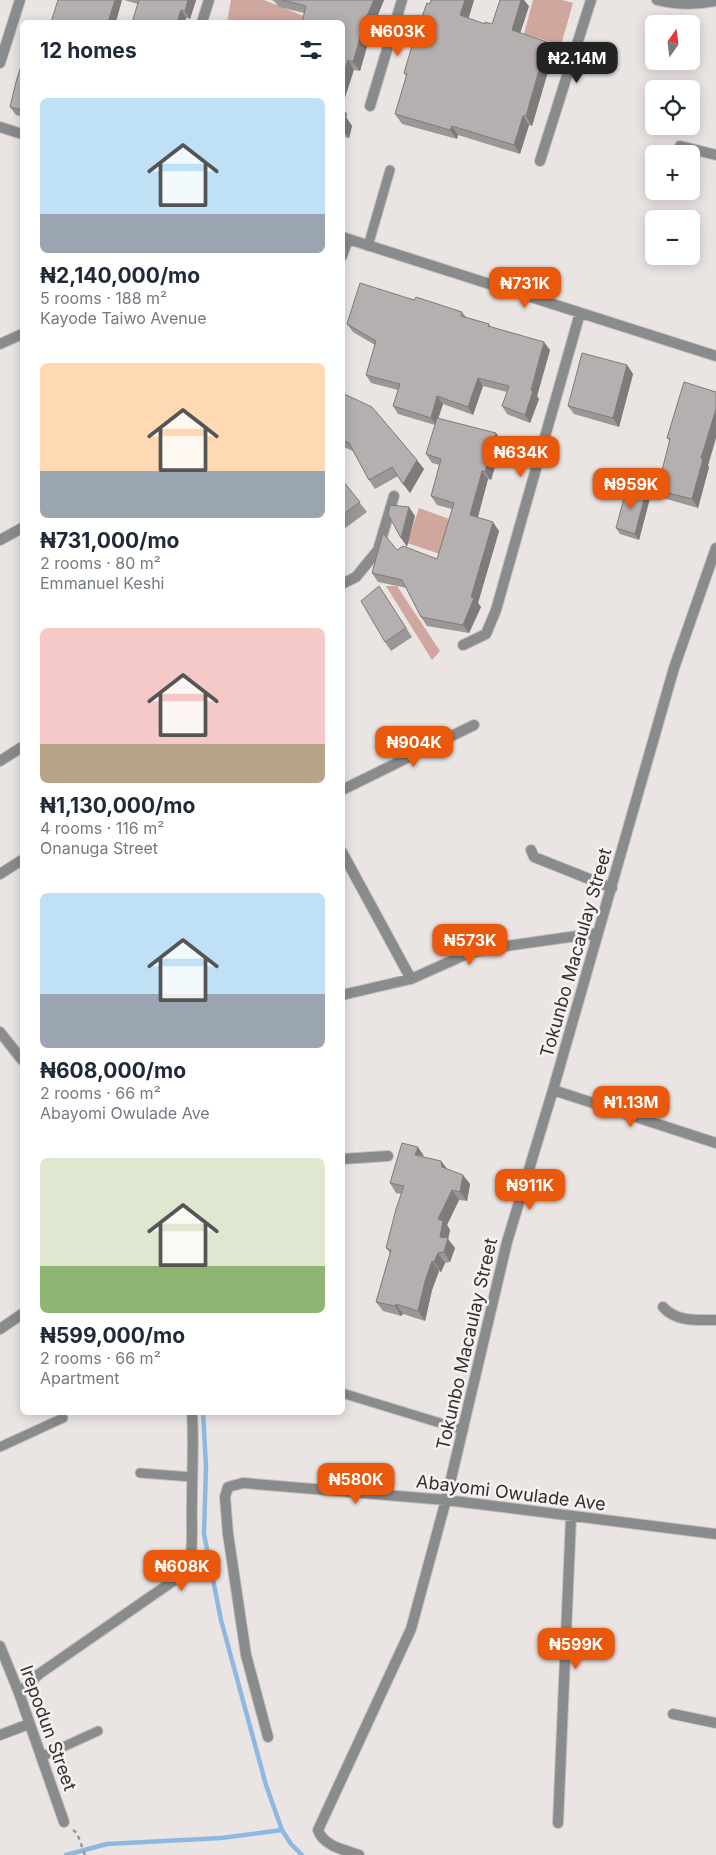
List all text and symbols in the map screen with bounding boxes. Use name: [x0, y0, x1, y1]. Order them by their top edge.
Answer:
pin: ₦603K: [363, 15, 433, 57]
north arrow: [645, 15, 700, 70]
map controls: [645, 15, 700, 265]
text: ₦603K: [370, 21, 426, 41]
icon: filters: [297, 36, 325, 64]
text: 12 homes: [40, 38, 137, 63]
pin: ₦2.14M: [536, 42, 618, 84]
text: ₦2.14M: [548, 48, 606, 68]
button: locate: [645, 80, 700, 135]
icon: home: [138, 130, 228, 220]
button: +: [645, 145, 700, 200]
button: −: [645, 210, 700, 265]
text: ₦2,140,000/mo: [40, 263, 200, 288]
pin: ₦731K: [490, 266, 560, 309]
text: ₦731K: [500, 273, 550, 293]
text: 5 rooms · 188 m²: [40, 288, 167, 308]
text: Kayode Taiwo Avenue: [40, 308, 207, 328]
icon: home: [138, 395, 228, 485]
pin: ₦634K: [486, 436, 556, 478]
text: ₦634K: [493, 442, 549, 462]
pin: ₦959K: [596, 468, 666, 510]
text: ₦959K: [604, 474, 658, 494]
text: ₦731,000/mo: [40, 528, 179, 553]
text: 2 rooms · 80 m²: [40, 553, 161, 573]
text: Emmanuel Keshi: [40, 573, 164, 593]
icon: home: [138, 660, 228, 750]
pin: ₦904K: [379, 726, 449, 768]
text: ₦904K: [386, 732, 442, 752]
text: ₦1,130,000/mo: [40, 793, 195, 818]
text: 4 rooms · 116 m²: [40, 818, 164, 838]
text: Onanuga Street: [40, 838, 158, 858]
street label: Tokunbo Macaulay Street: [536, 846, 616, 1060]
pin: ₦573K: [435, 924, 505, 966]
icon: home: [138, 925, 228, 1015]
text: ₦573K: [443, 930, 497, 950]
text: ₦608,000/mo: [40, 1058, 186, 1083]
text: 2 rooms · 66 m²: [40, 1083, 161, 1103]
pin: ₦1.13M: [590, 1086, 672, 1128]
text: ₦1.13M: [603, 1092, 659, 1112]
text: Abayomi Owulade Ave: [40, 1103, 210, 1123]
pin: ₦911K: [495, 1168, 565, 1211]
text: ₦911K: [506, 1175, 554, 1195]
icon: home: [138, 1190, 228, 1280]
street label: Tokunbo Macaulay Street: [432, 1236, 501, 1452]
text: ₦599,000/mo: [40, 1323, 185, 1348]
text: 2 rooms · 66 m²: [40, 1348, 161, 1368]
text: Apartment: [40, 1368, 120, 1388]
pin: ₦580K: [321, 1462, 391, 1505]
text: ₦580K: [328, 1469, 384, 1489]
street label: Abayomi Owulade Ave: [415, 1470, 607, 1515]
pin: ₦608K: [147, 1550, 217, 1592]
text: ₦608K: [154, 1556, 210, 1576]
pin: ₦599K: [541, 1628, 611, 1670]
text: ₦599K: [549, 1634, 603, 1654]
street label: Irepodun Street: [16, 1662, 81, 1793]

